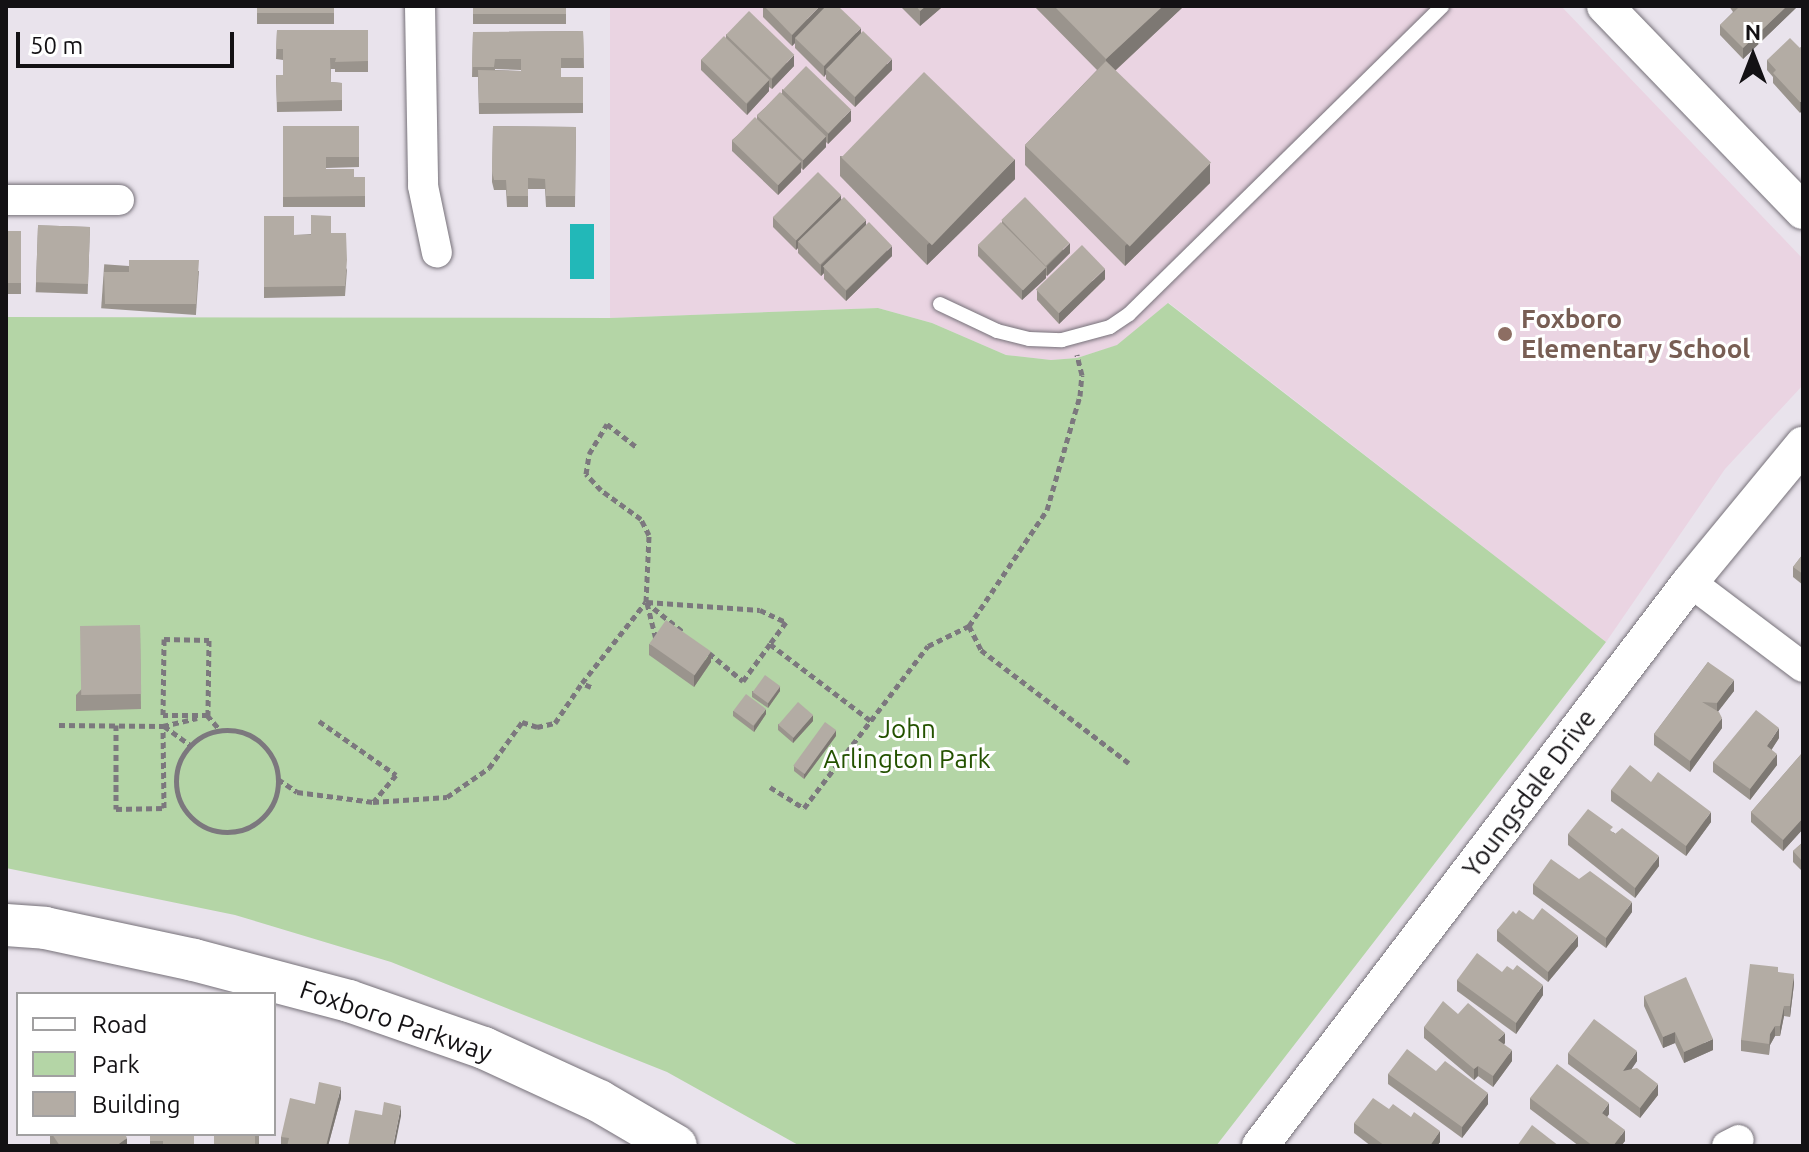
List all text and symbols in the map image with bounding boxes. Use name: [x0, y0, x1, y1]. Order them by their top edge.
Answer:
scale bar: [20, 16, 238, 66]
north arrow: [1713, 16, 1793, 96]
text: N: [1745, 19, 1761, 44]
text: 50 m: [30, 32, 83, 59]
place label: Foxboro Elementary School: [1521, 303, 1750, 364]
marker: Foxboro Elementary School: [1496, 325, 1514, 343]
street label: Youngsdale Drive: [1456, 703, 1602, 883]
park label: John Arlington Park: [823, 713, 991, 774]
street label: Foxboro Parkway: [296, 974, 496, 1068]
legend: [16, 992, 276, 1136]
text: Road: [92, 1011, 147, 1038]
text: Park: [92, 1051, 140, 1078]
text: Building: [92, 1091, 180, 1118]

